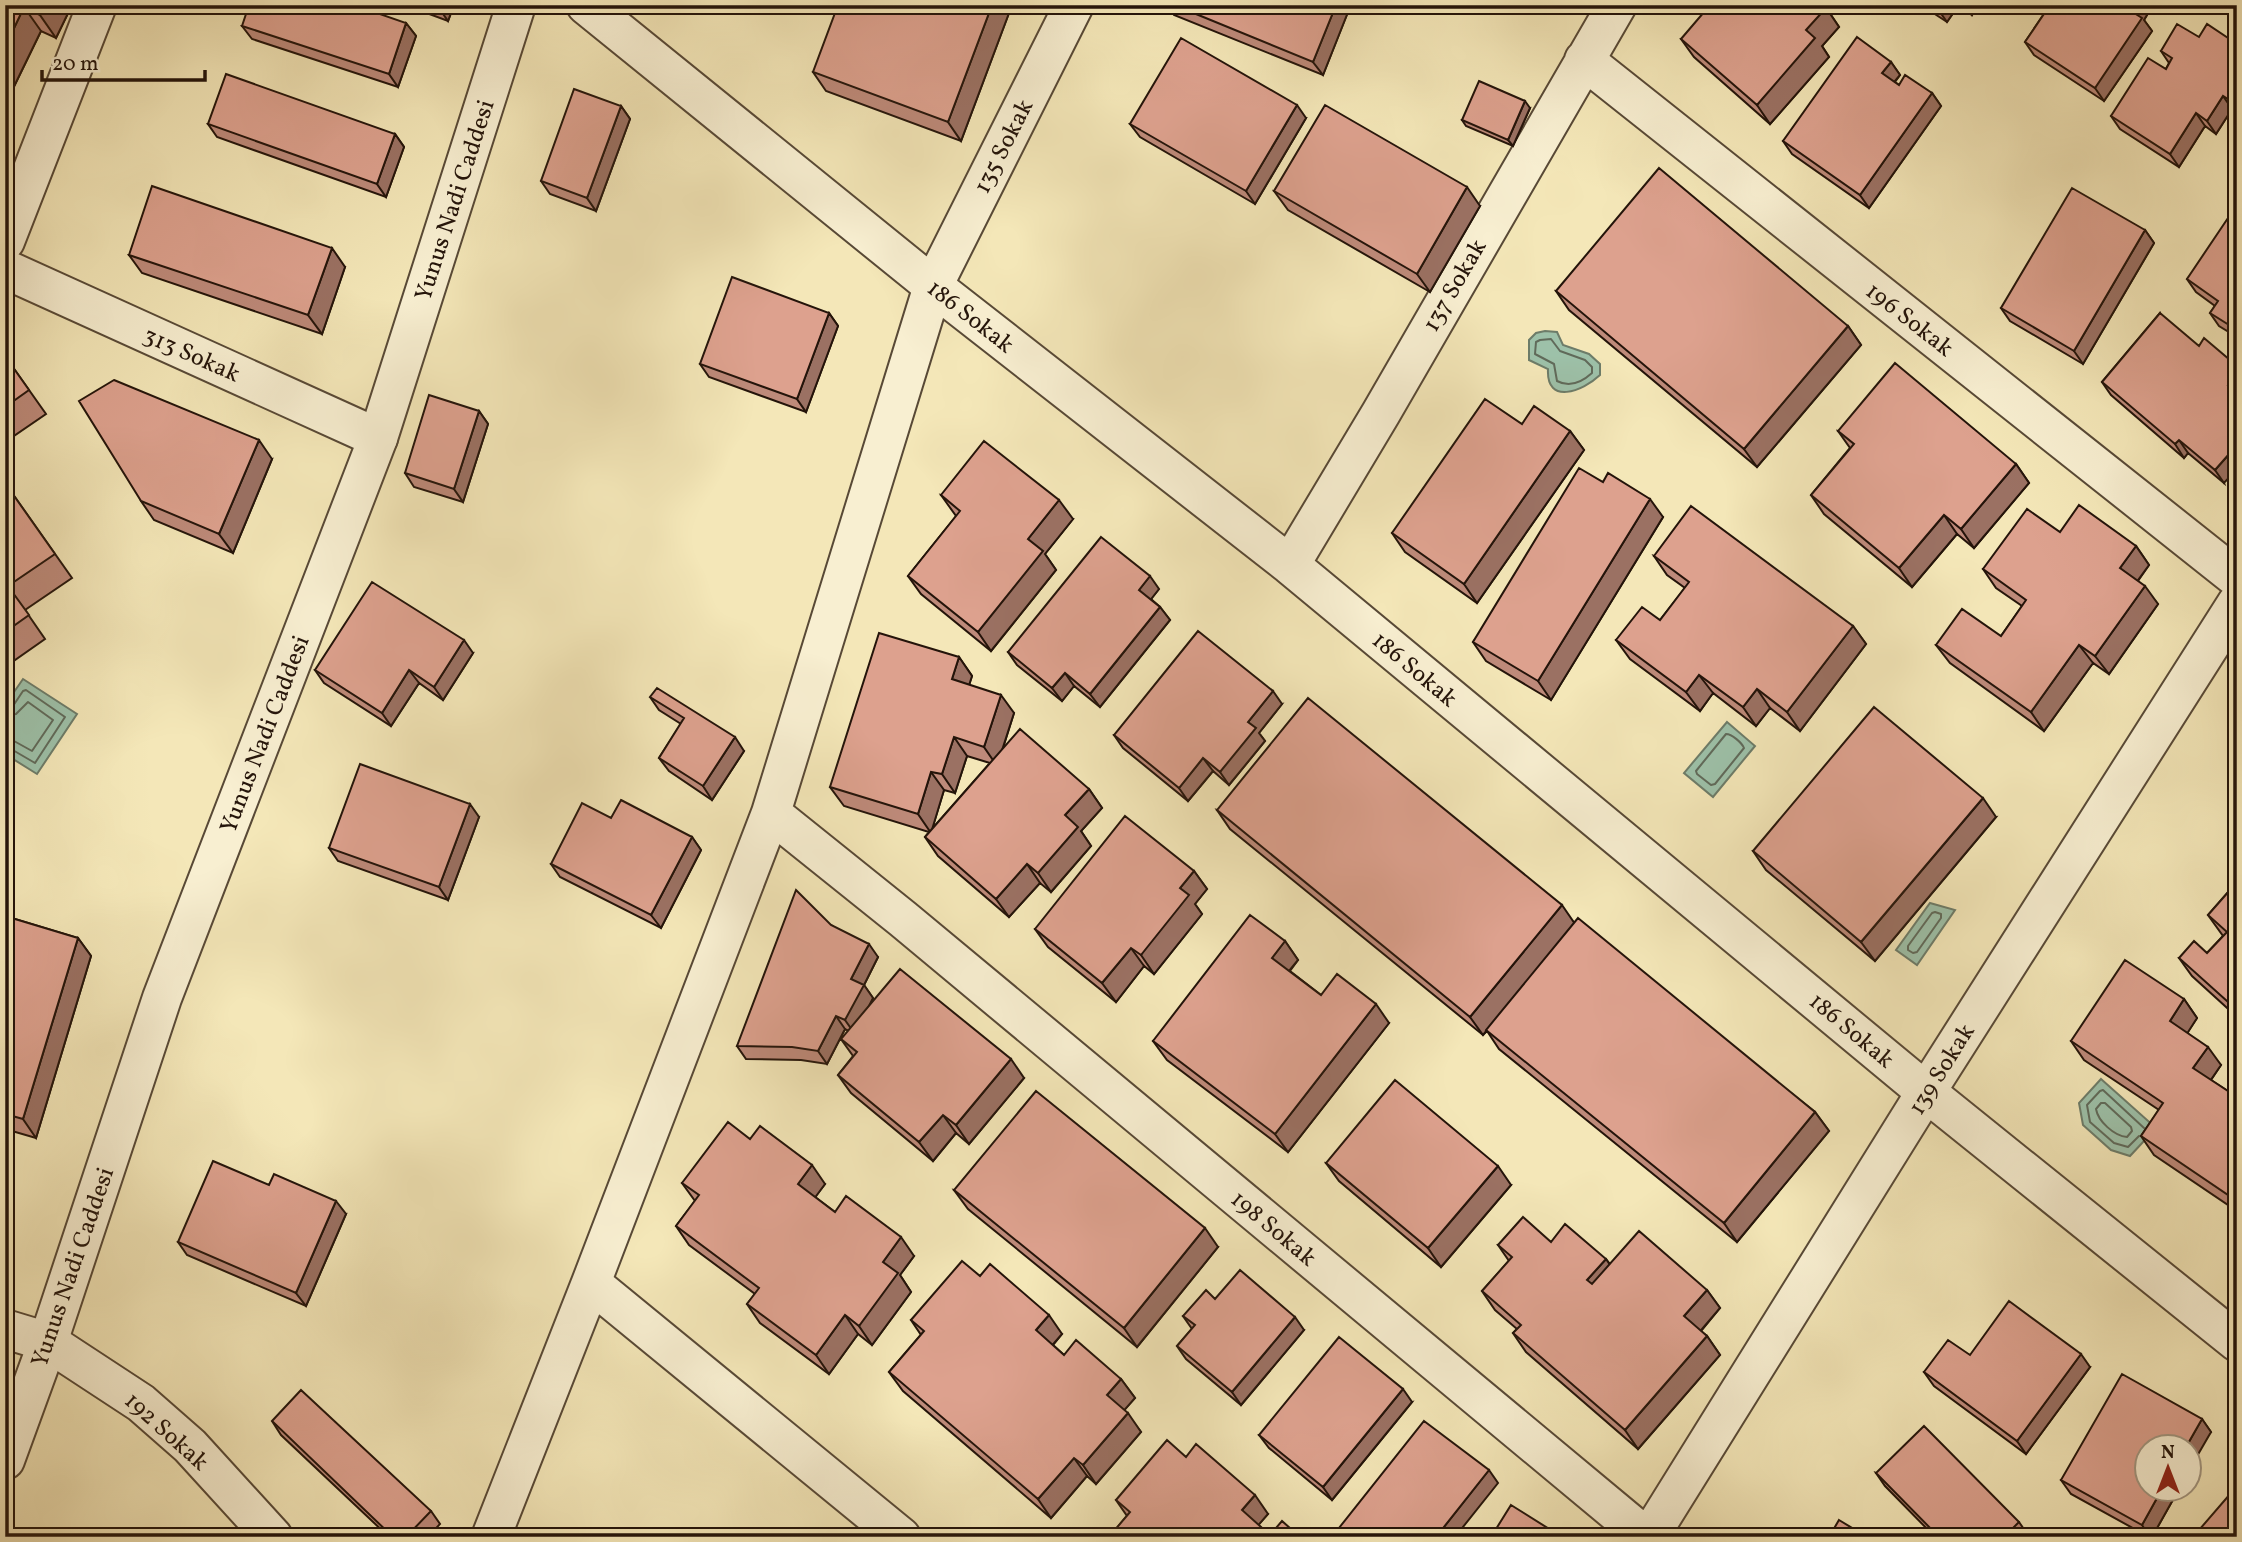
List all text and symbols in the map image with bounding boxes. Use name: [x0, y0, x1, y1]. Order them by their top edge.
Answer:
scale bar: [42, 38, 205, 82]
text: 20 m: [52, 50, 98, 79]
street label: 135 Sokak: [967, 94, 1043, 200]
street label: Yunus Nadi Caddesi: [407, 96, 504, 305]
street label: 137 Sokak: [1416, 233, 1496, 339]
street label: 186 Sokak: [919, 273, 1021, 362]
street label: 196 Sokak: [1857, 275, 1960, 366]
street label: 313 Sokak: [137, 319, 245, 392]
street label: 186 Sokak: [1364, 625, 1464, 716]
street label: Yunus Nadi Caddesi: [212, 631, 319, 838]
street label: 186 Sokak: [1801, 986, 1901, 1077]
street label: 139 Sokak: [1901, 1018, 1984, 1122]
street label: Yunus Nadi Caddesi: [24, 1163, 124, 1372]
street label: 198 Sokak: [1222, 1184, 1323, 1276]
street label: 192 Sokak: [116, 1385, 215, 1480]
north arrow: [2134, 1434, 2204, 1504]
text: N: [2161, 1440, 2175, 1466]

